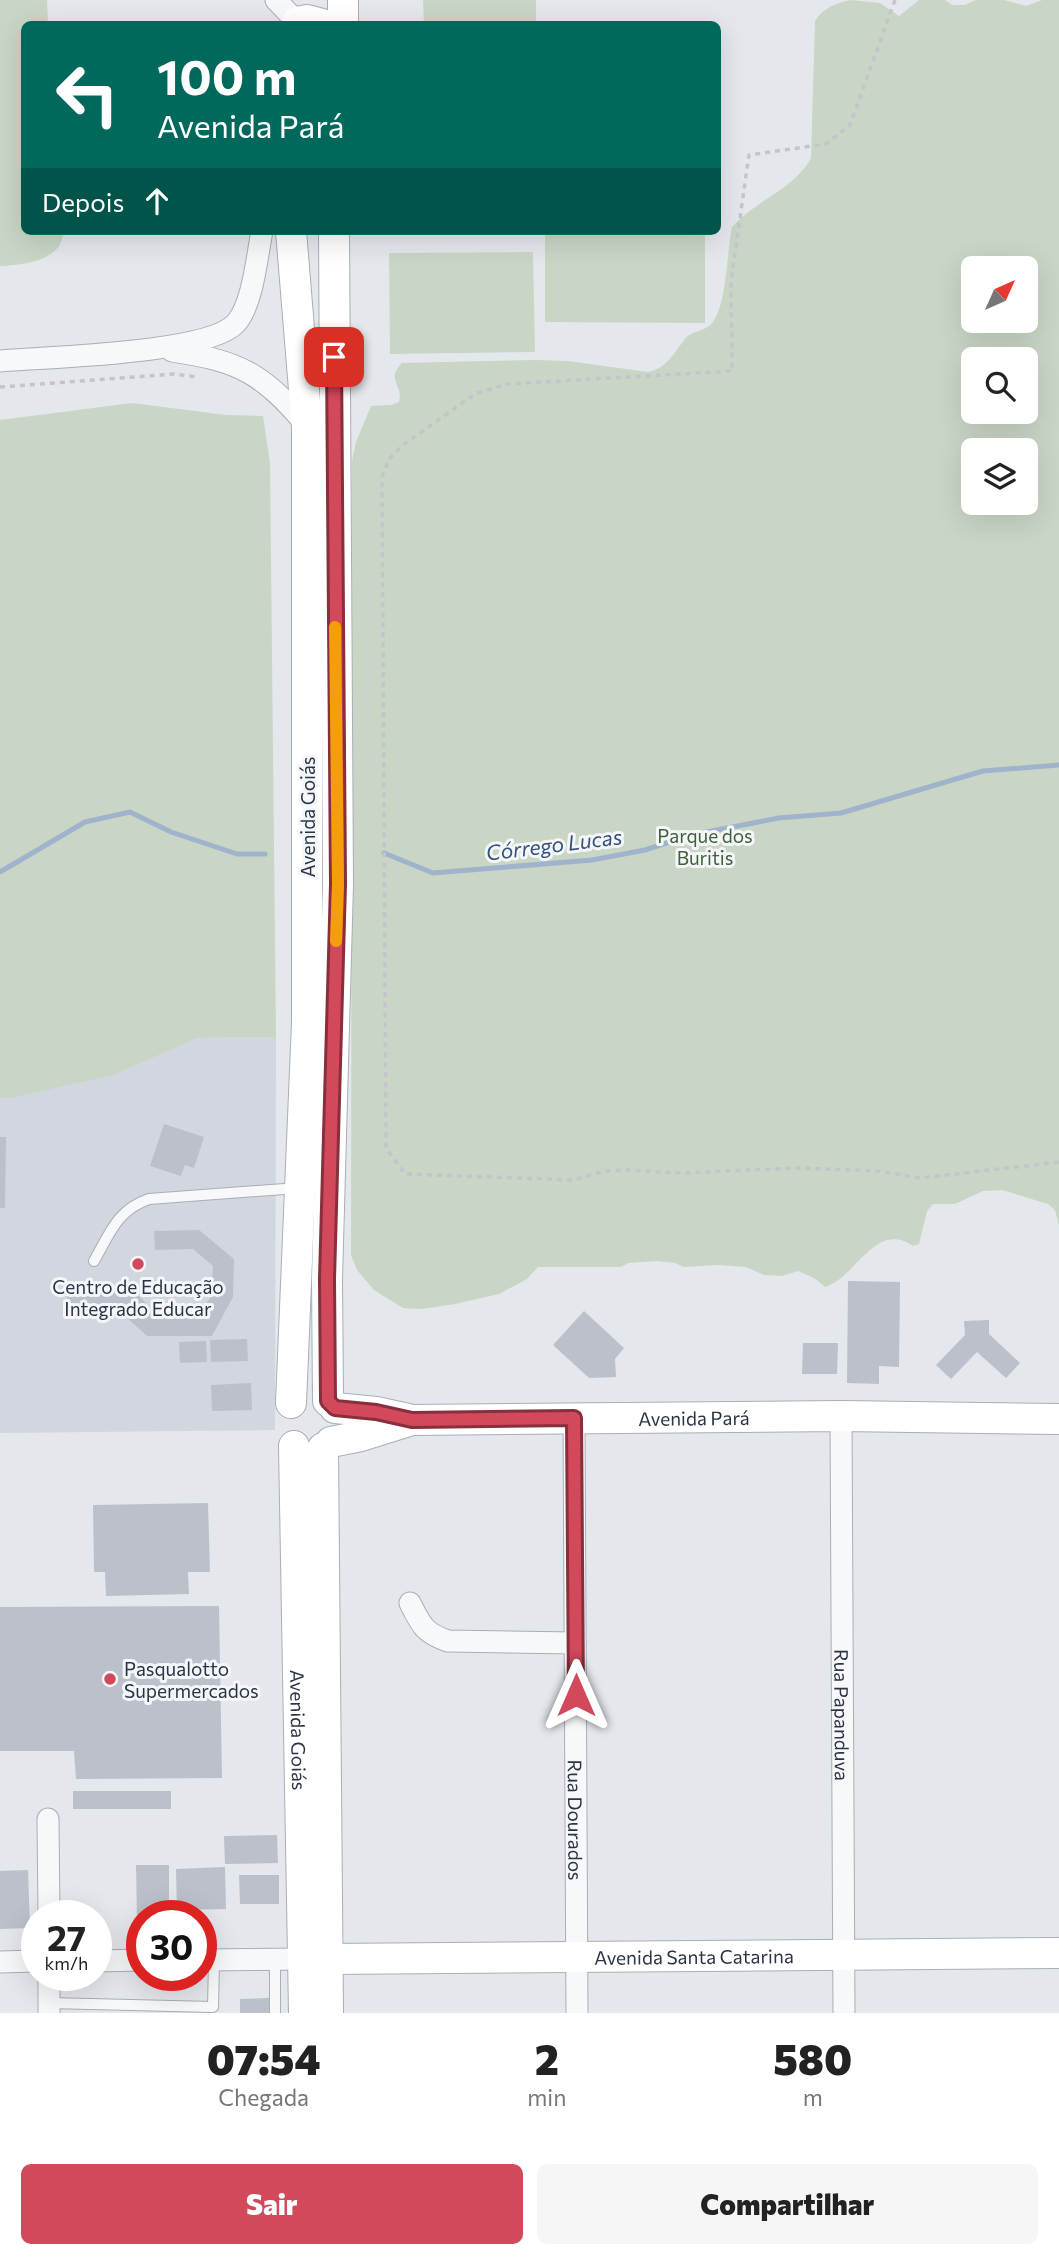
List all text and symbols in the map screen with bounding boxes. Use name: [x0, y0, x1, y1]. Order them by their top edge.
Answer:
text: 100 m: [157, 45, 296, 105]
icon: left: [42, 49, 133, 140]
text: Avenida Pará: [157, 105, 344, 145]
icon: ahead: [138, 182, 176, 220]
text: Depois: [42, 186, 124, 217]
north arrow: [961, 256, 1038, 332]
map controls: [961, 256, 1038, 515]
pin: [304, 327, 364, 387]
icon: arrive: [315, 338, 353, 376]
button: search: [961, 347, 1038, 424]
button: layers: [961, 438, 1038, 515]
street label: Avenida Goiás: [296, 757, 319, 877]
water label: Córrego Lucas: [485, 823, 623, 865]
park label: Parque dos Buritis: [657, 824, 753, 869]
marker: Centro de Educação Integrado Educar: [130, 1256, 146, 1272]
place label: Centro de Educação Integrado Educar: [52, 1275, 224, 1320]
street label: Avenida Pará: [638, 1405, 750, 1429]
street label: Rua Papanduva: [831, 1649, 854, 1781]
place label: Pasqualotto Supermercados: [124, 1657, 259, 1702]
position arrow: [539, 1658, 613, 1732]
street label: Avenida Goiás: [286, 1669, 312, 1791]
marker: Pasqualotto Supermercados: [102, 1671, 118, 1687]
street label: Rua Dourados: [564, 1759, 588, 1881]
speed limit sign: 30: [126, 1900, 217, 1991]
text: 27: [47, 1915, 86, 1958]
street label: Avenida Santa Catarina: [594, 1944, 794, 1968]
text: km/h: [45, 1952, 88, 1974]
text: 07:54: [207, 2032, 321, 2084]
text: 2: [535, 2032, 559, 2084]
text: 580: [773, 2032, 852, 2084]
text: Chegada: [218, 2083, 309, 2111]
text: min: [527, 2083, 566, 2111]
text: m: [803, 2083, 823, 2111]
button: Sair: [21, 2164, 523, 2244]
button: Compartilhar: [537, 2164, 1038, 2244]

